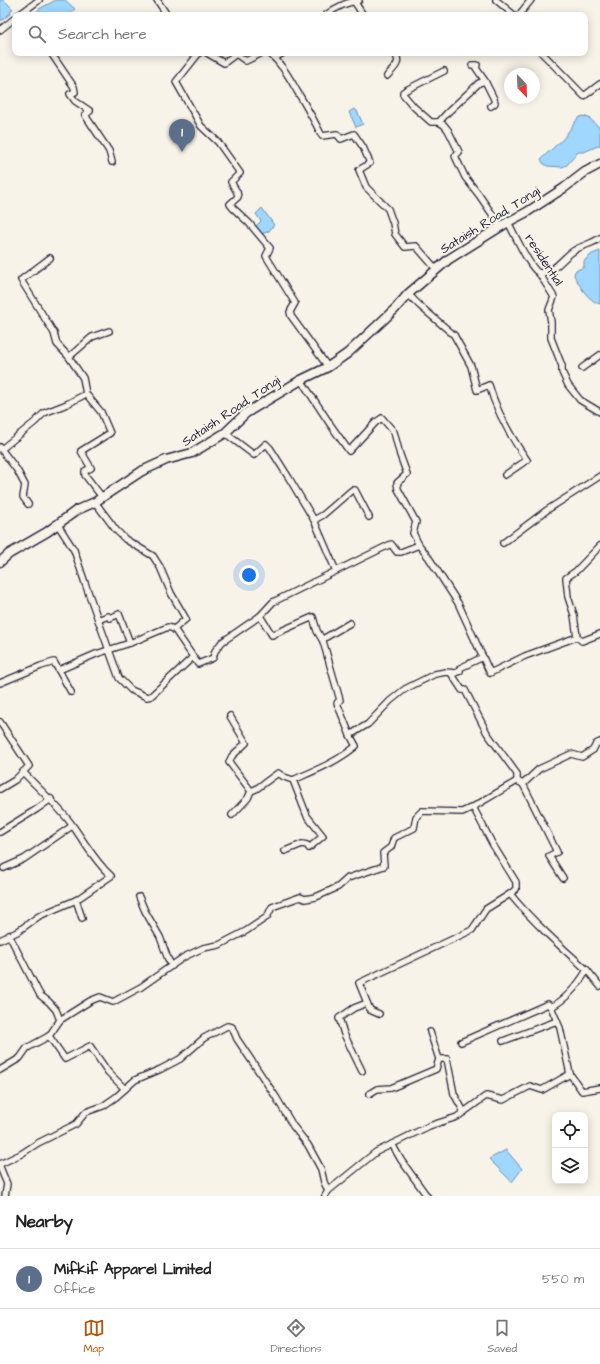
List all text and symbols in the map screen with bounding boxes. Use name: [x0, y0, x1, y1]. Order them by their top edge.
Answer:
search box: [12, 12, 588, 56]
icon: search: [26, 23, 48, 45]
text: Search here: [58, 24, 147, 45]
north arrow: [504, 68, 540, 104]
pin: 1: [169, 119, 195, 152]
street label: Sataish Road, Tongi: [436, 182, 544, 259]
street label: residential: [520, 230, 568, 290]
street label: Sataish Road, Tongi: [178, 371, 284, 451]
your location: [239, 565, 259, 585]
map controls: [552, 1112, 588, 1184]
button: locate: [552, 1112, 588, 1148]
button: layers: [552, 1148, 588, 1184]
text: Nearby: [16, 1210, 73, 1234]
text: Mifkif Apparel Limited: [54, 1259, 211, 1280]
text: 1: [28, 1270, 30, 1288]
text: 550 m: [542, 1270, 584, 1288]
text: Office: [54, 1280, 95, 1298]
tab: Map: [83, 1317, 105, 1356]
tab: Directions: [270, 1317, 322, 1356]
tab: Saved: [487, 1317, 517, 1356]

